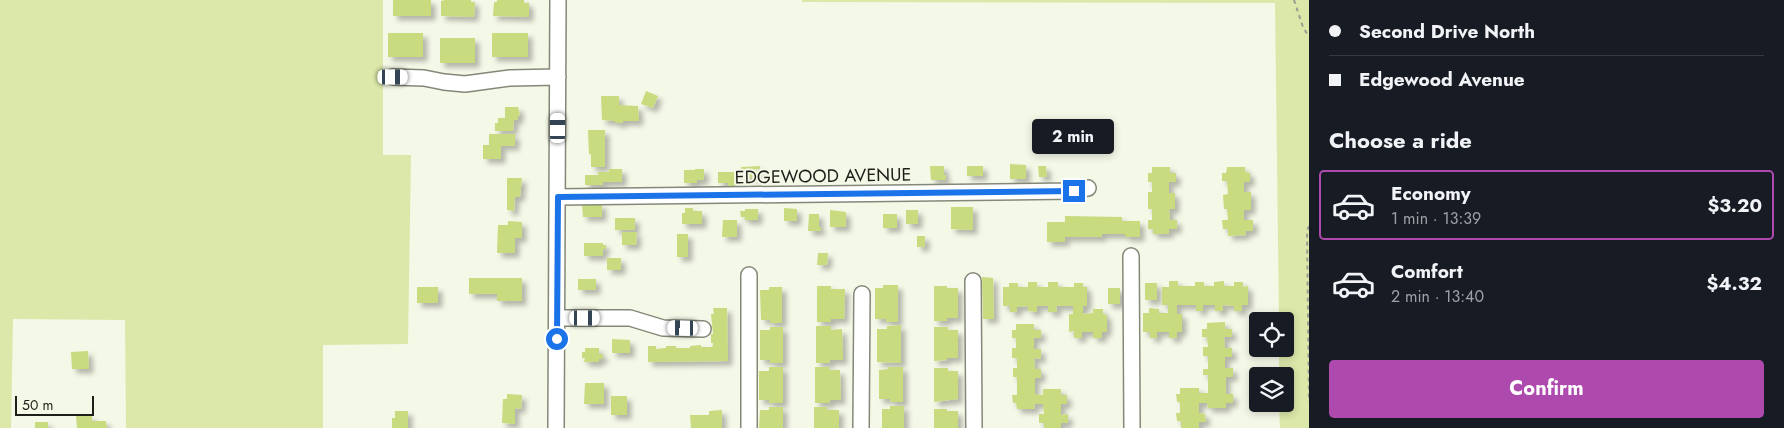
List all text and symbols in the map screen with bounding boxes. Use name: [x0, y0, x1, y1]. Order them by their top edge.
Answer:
text: Second Drive North: [1359, 18, 1535, 45]
text: Edgewood Avenue: [1359, 66, 1525, 93]
car: [378, 70, 408, 85]
car: [550, 113, 565, 143]
callout: 2 min: [1033, 119, 1115, 154]
text: Choose a ride: [1329, 124, 1472, 156]
text: 2 min: [1052, 125, 1094, 148]
street label: EDGEWOOD AVENUE: [734, 161, 912, 191]
route end: [1063, 180, 1085, 202]
text: Economy: [1391, 180, 1471, 207]
icon: car: [1331, 183, 1376, 228]
text: $3.20: [1708, 192, 1762, 219]
text: 1 min · 13:39: [1391, 207, 1481, 230]
text: Comfort: [1391, 258, 1463, 285]
icon: car: [1331, 261, 1376, 306]
text: $4.32: [1707, 270, 1762, 297]
text: 2 min · 13:40: [1391, 285, 1484, 308]
car: [570, 311, 600, 326]
map controls: [1249, 312, 1294, 412]
button: locate: [1249, 312, 1294, 357]
car: [667, 320, 698, 336]
route start: [546, 328, 568, 350]
button: Confirm: [1329, 360, 1764, 418]
button: layers: [1249, 367, 1294, 412]
scale bar: [15, 393, 94, 416]
text: 50 m: [22, 395, 53, 415]

